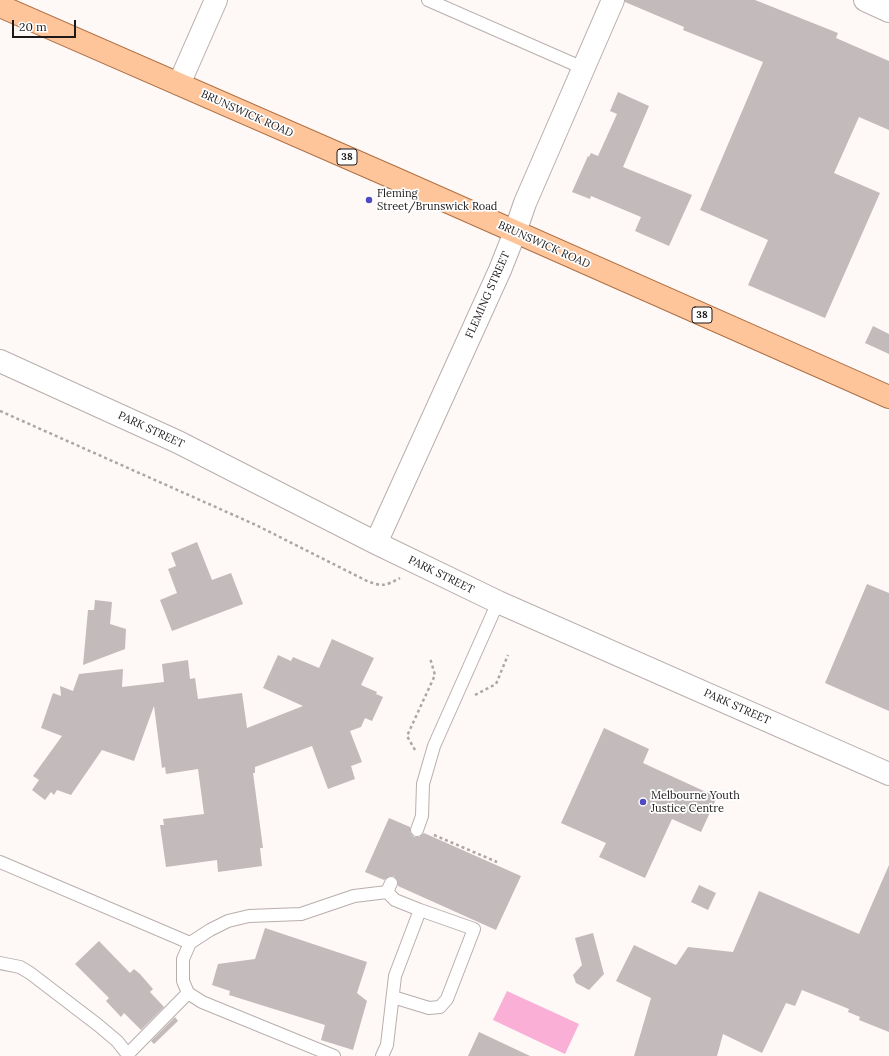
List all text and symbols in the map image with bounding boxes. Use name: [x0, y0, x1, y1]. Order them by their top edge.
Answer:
scale bar: [14, 12, 78, 38]
text: 20 m: [19, 19, 47, 34]
street label: BRUNSWICK ROAD: [199, 88, 295, 140]
road number: 38: [337, 149, 357, 165]
place label: Fleming Street/Brunswick Road: [377, 187, 497, 213]
marker: Fleming Street/Brunswick Road: [364, 195, 374, 205]
street label: BRUNSWICK ROAD: [496, 219, 592, 271]
street label: FLEMING STREET: [463, 250, 513, 340]
road number: 38: [692, 307, 712, 323]
street label: PARK STREET: [116, 409, 186, 451]
street label: PARK STREET: [406, 553, 476, 597]
street label: PARK STREET: [702, 686, 772, 728]
place label: Melbourne Youth Justice Centre: [651, 789, 740, 815]
marker: Melbourne Youth Justice Centre: [638, 797, 648, 807]

